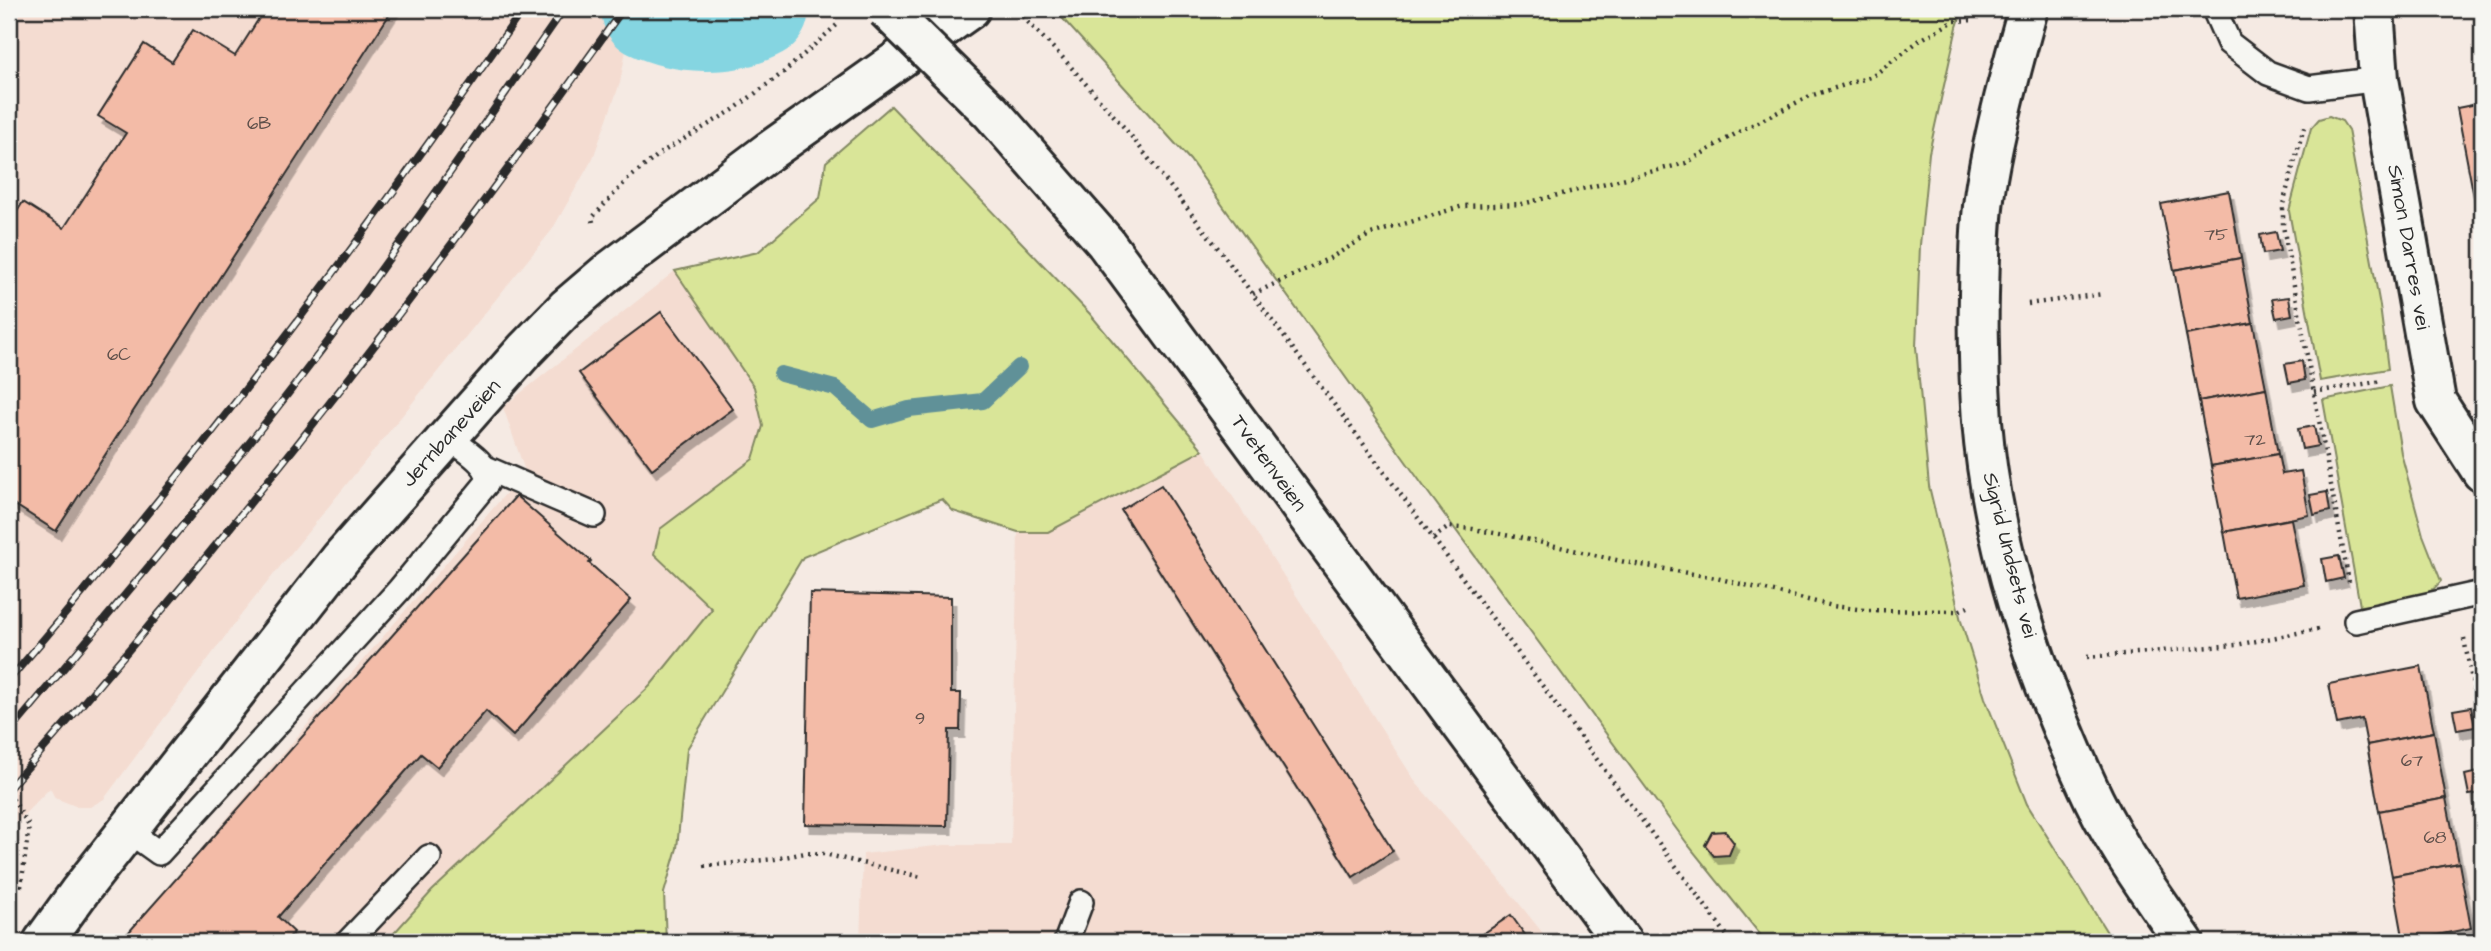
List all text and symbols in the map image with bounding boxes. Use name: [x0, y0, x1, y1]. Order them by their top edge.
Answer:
house number: 6B: [247, 111, 271, 136]
street label: Simon Darres vei: [2380, 162, 2438, 332]
house number: 75: [2204, 222, 2228, 247]
house number: 6C: [107, 342, 131, 367]
street label: Jernbaneveien: [395, 373, 507, 493]
street label: Tvetenveien: [1224, 409, 1314, 517]
house number: 72: [2244, 427, 2266, 452]
street label: Sigrid Undsets vei: [1974, 469, 2045, 641]
house number: 9: [915, 706, 925, 731]
house number: 67: [2401, 748, 2423, 773]
house number: 68: [2424, 825, 2447, 850]

